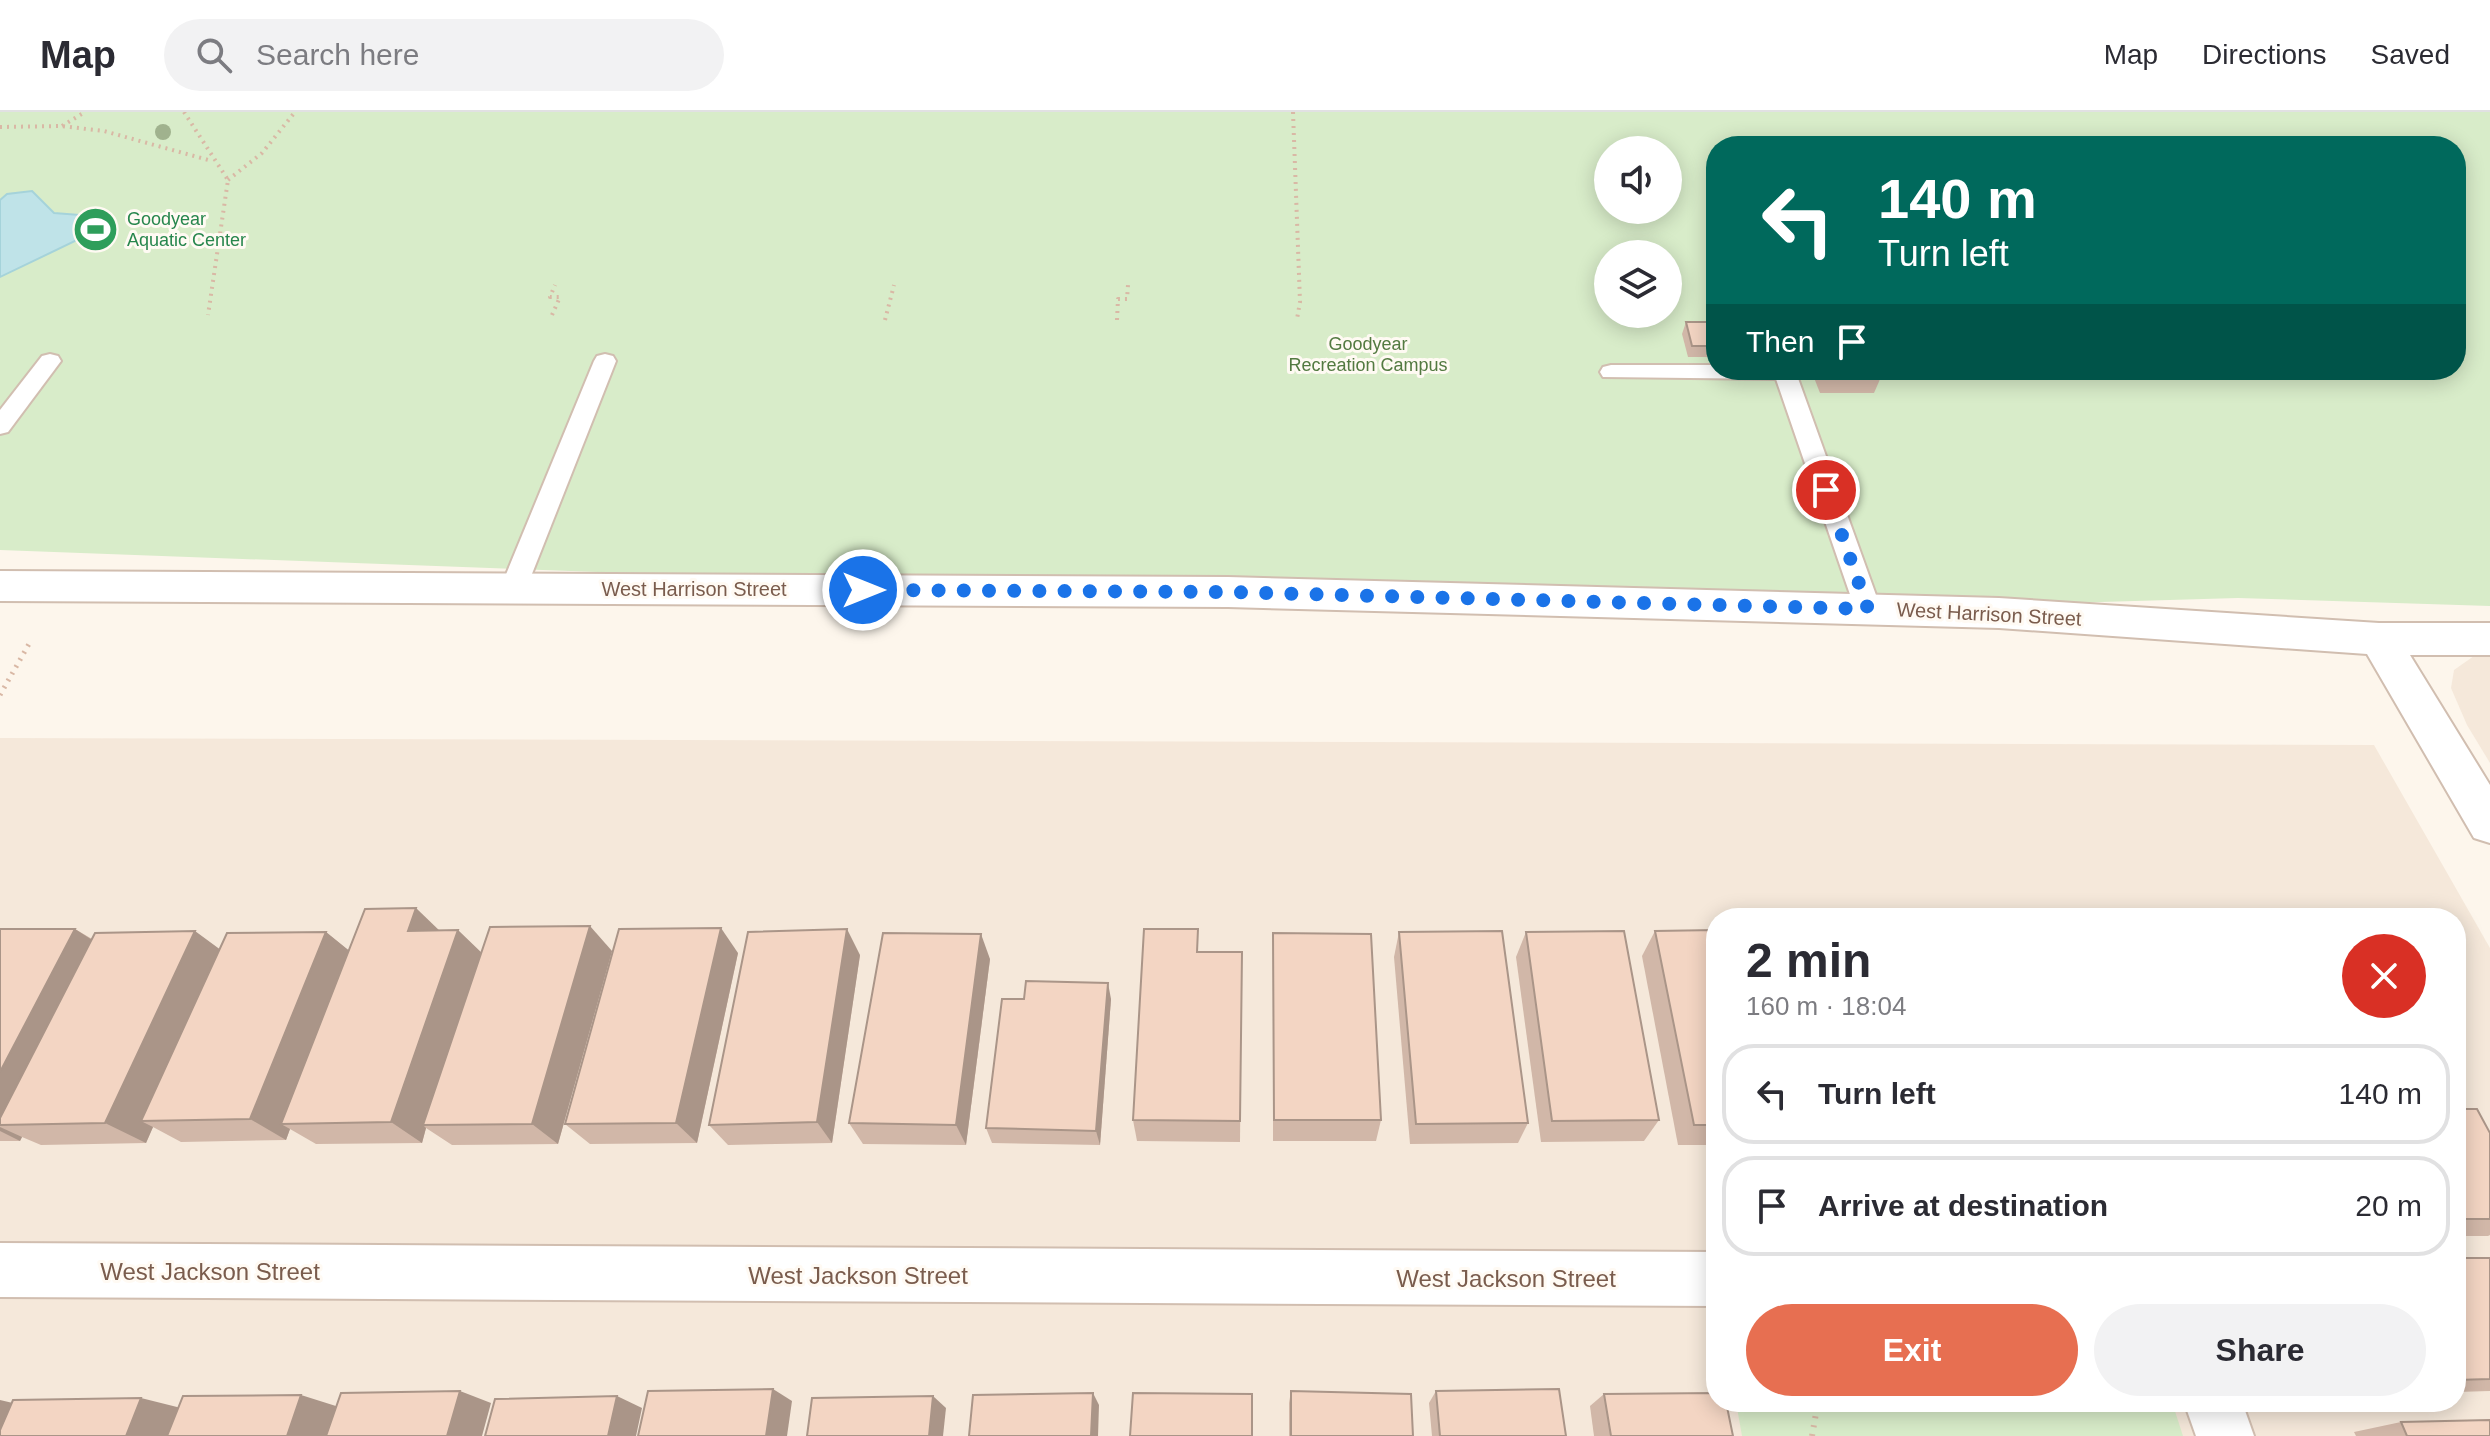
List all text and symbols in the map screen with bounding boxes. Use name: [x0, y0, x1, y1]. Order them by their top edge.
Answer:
search box: [164, 19, 724, 91]
icon: search: [192, 33, 236, 77]
text: Map: [40, 34, 116, 76]
text: Search here: [256, 38, 419, 71]
text: Map: [2104, 39, 2158, 70]
text: Directions: [2202, 39, 2327, 70]
text: Saved: [2371, 39, 2450, 70]
map controls: [1594, 136, 1682, 328]
button: sound: [1594, 136, 1682, 224]
text: 140 m: [1878, 167, 2037, 230]
icon: left: [1746, 168, 1850, 272]
sports icon: Goodyear Aquatic Center: [72, 205, 120, 253]
place label: Goodyear Aquatic Center: [127, 209, 246, 250]
text: Turn left: [1878, 233, 2009, 274]
button: layers: [1594, 240, 1682, 328]
icon: arrive: [1830, 320, 1874, 364]
text: Then: [1746, 325, 1814, 358]
park label: Goodyear Recreation Campus: [1288, 334, 1448, 375]
pin: [1792, 456, 1860, 524]
icon: arrive: [1804, 468, 1848, 512]
position arrow: [821, 548, 905, 632]
street label: West Harrison Street: [601, 578, 787, 600]
street label: West Harrison Street: [1896, 598, 2083, 630]
text: 2 min: [1746, 934, 1871, 987]
button: close: [2342, 934, 2426, 1018]
text: 160 m · 18:04: [1746, 991, 1906, 1021]
icon: left: [1750, 1072, 1794, 1116]
text: Turn left: [1818, 1077, 1936, 1110]
text: 140 m: [2339, 1077, 2422, 1110]
icon: arrive: [1750, 1184, 1794, 1228]
text: Arrive at destination: [1818, 1189, 2108, 1222]
text: 20 m: [2355, 1189, 2422, 1222]
street label: West Jackson Street: [100, 1258, 320, 1285]
street label: West Jackson Street: [748, 1262, 968, 1289]
street label: West Jackson Street: [1396, 1265, 1616, 1292]
button: Exit: [1746, 1304, 2078, 1396]
button: Share: [2094, 1304, 2426, 1396]

